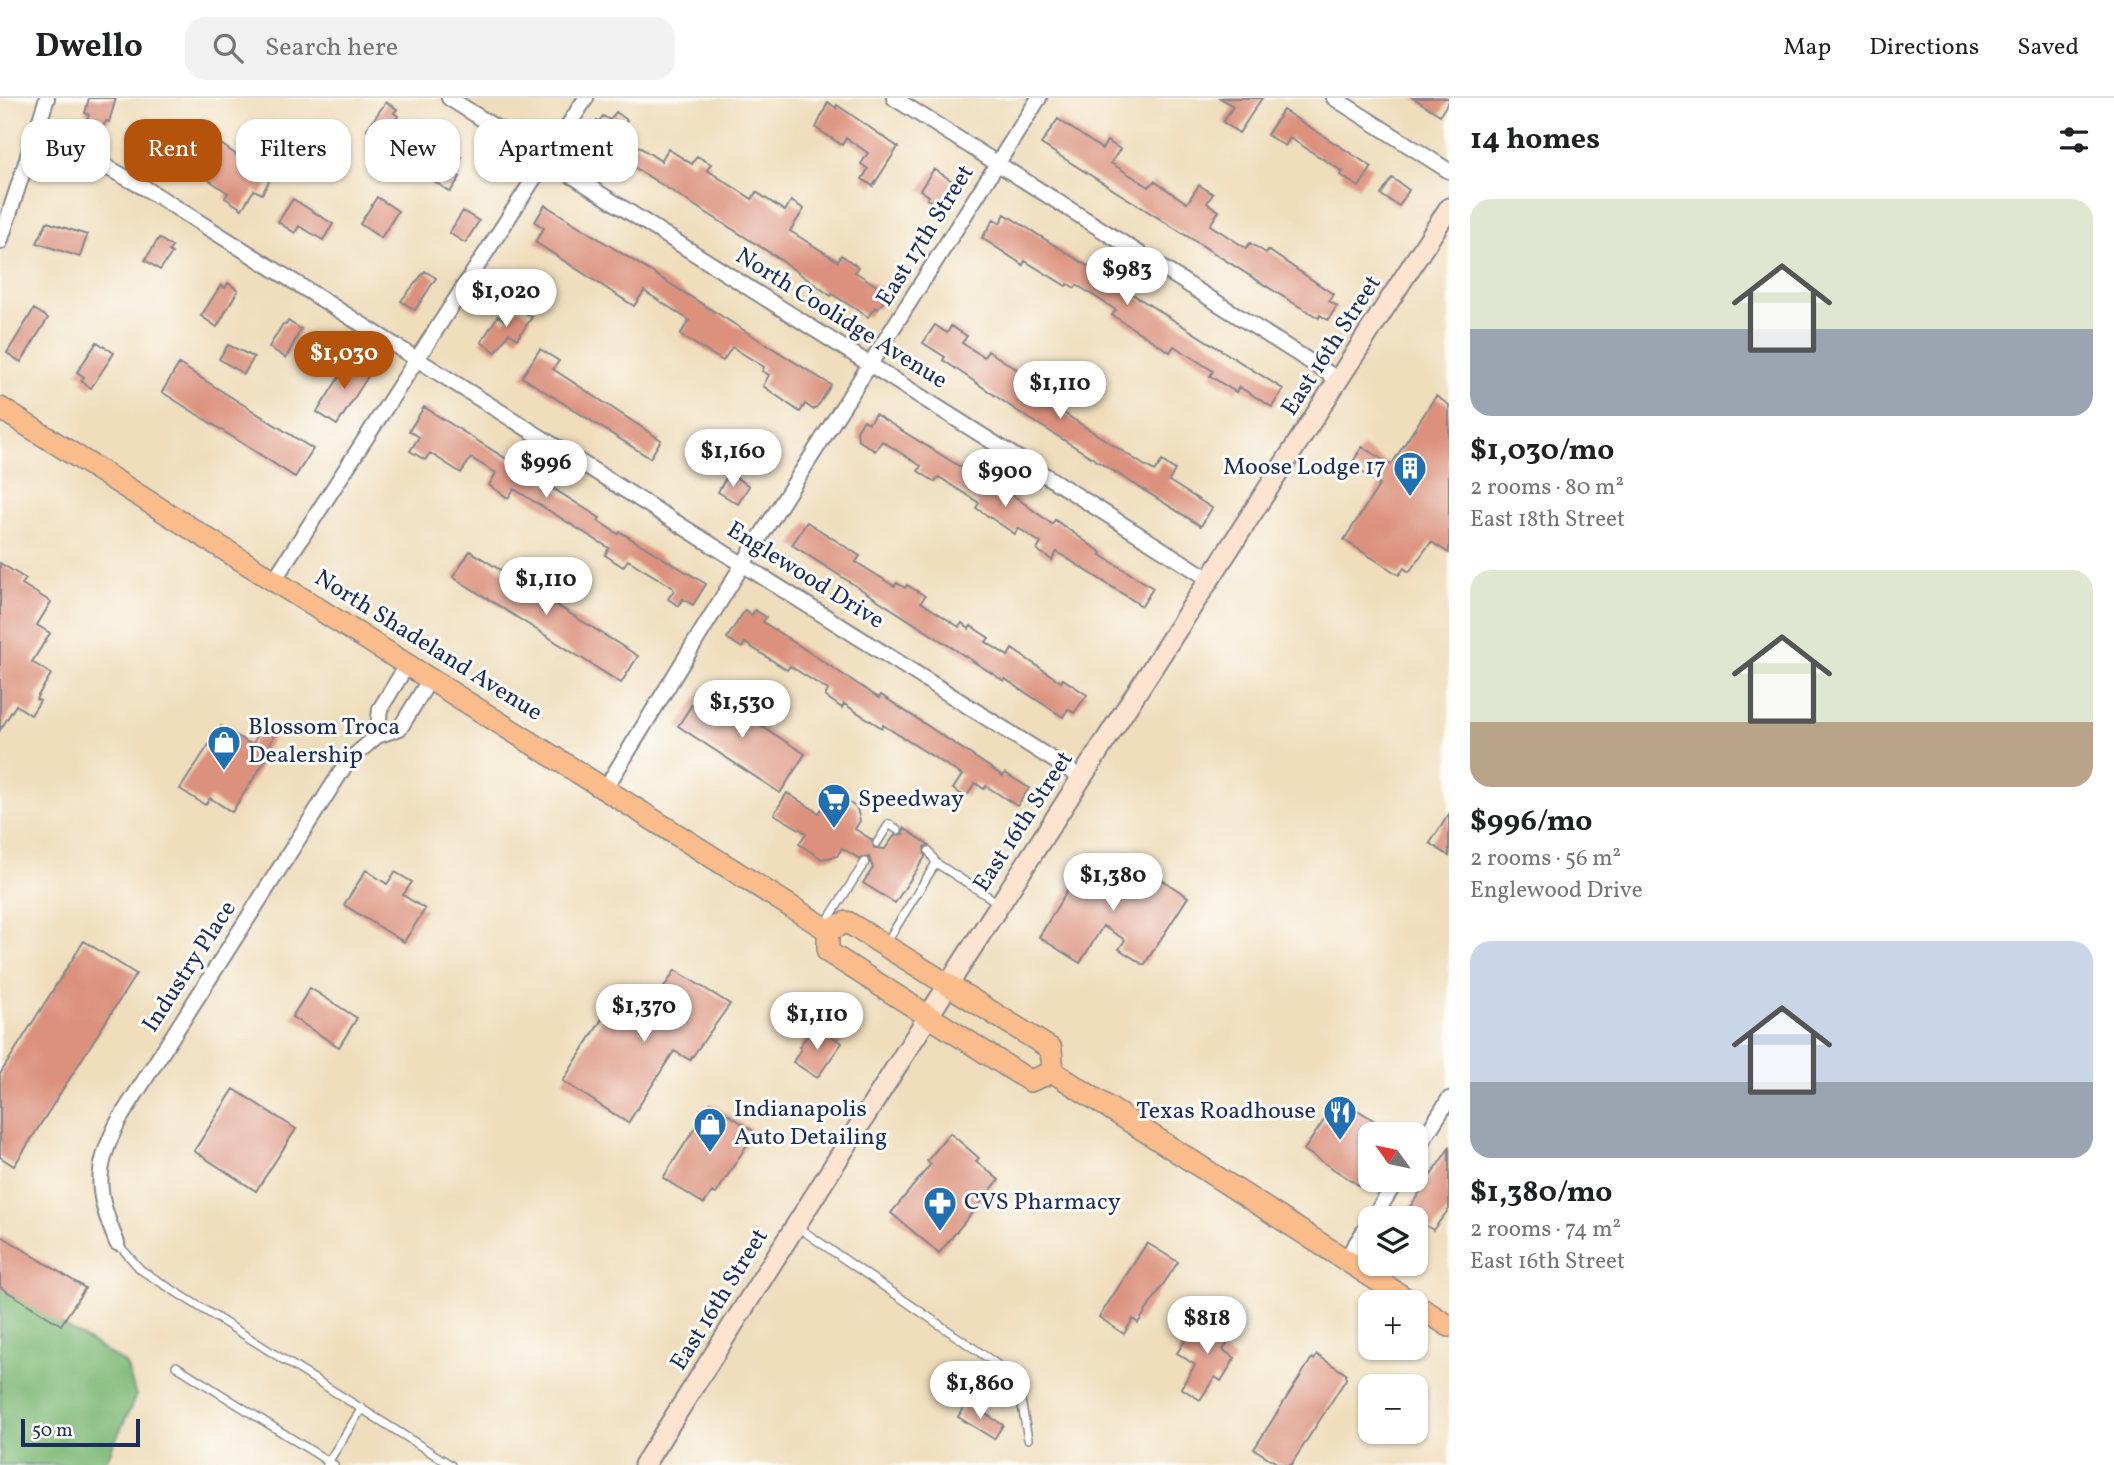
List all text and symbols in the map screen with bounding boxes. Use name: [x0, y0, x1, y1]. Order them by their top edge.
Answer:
search box: [185, 17, 675, 80]
text: Dwello: [35, 25, 143, 71]
icon: search: [209, 29, 247, 67]
text: Search here: [265, 30, 398, 66]
text: Map: [1783, 31, 1831, 65]
text: Directions: [1869, 31, 1979, 65]
text: Saved: [2017, 31, 2079, 65]
chip: Buy: [21, 119, 110, 182]
chip: Rent: [124, 119, 222, 182]
chip: Filters: [236, 119, 351, 182]
chip: New: [365, 119, 460, 182]
chip: Apartment: [474, 119, 638, 182]
text: 14 homes: [1470, 119, 1600, 161]
icon: filters: [2055, 121, 2093, 159]
street label: East 17th Street: [869, 159, 983, 313]
street label: North Coolidge Avenue: [729, 240, 953, 398]
icon: home: [1719, 245, 1845, 371]
pin: $983: [1086, 248, 1168, 307]
text: $983: [1102, 254, 1152, 286]
street label: East 16th Street: [1274, 269, 1390, 423]
pin: $1,020: [449, 270, 563, 329]
text: $1,020: [472, 276, 540, 308]
pin: $1,030: [287, 331, 401, 391]
text: $1,030: [310, 338, 378, 370]
pin: $1,110: [1003, 362, 1117, 421]
text: $1,110: [1029, 368, 1091, 400]
pin: $1,160: [676, 430, 790, 489]
text: $1,030/mo: [1470, 430, 1614, 472]
text: $1,160: [701, 436, 765, 468]
pin: $996: [505, 440, 587, 500]
text: $996: [520, 447, 572, 479]
building icon: Moose Lodge 17: [1391, 449, 1429, 498]
pin: $900: [964, 450, 1046, 509]
place label: Moose Lodge 17: [1223, 451, 1386, 485]
text: $900: [978, 456, 1032, 488]
text: 2 rooms · 80 m²: [1470, 472, 1624, 504]
text: East 18th Street: [1470, 504, 1625, 536]
street label: Englewood Drive: [720, 514, 890, 638]
pin: $1,110: [489, 558, 603, 617]
street label: North Shadeland Avenue: [308, 562, 548, 730]
text: $1,110: [515, 564, 577, 596]
icon: home: [1719, 616, 1845, 742]
pin: $1,530: [685, 680, 799, 740]
text: $1,530: [709, 687, 775, 719]
place label: Blossom Troca Dealership: [248, 711, 400, 773]
shop icon: Blossom Troca Dealership: [205, 723, 243, 772]
street label: East 16th Street: [966, 745, 1082, 899]
supermarket icon: Speedway: [815, 781, 853, 830]
place label: Speedway: [858, 783, 964, 817]
text: $996/mo: [1470, 801, 1592, 843]
text: 2 rooms · 56 m²: [1470, 843, 1621, 875]
pin: $1,380: [1056, 854, 1170, 913]
text: $1,380: [1080, 860, 1146, 892]
text: Englewood Drive: [1470, 875, 1643, 907]
street label: Industry Place: [135, 894, 245, 1040]
pin: $1,370: [587, 984, 701, 1044]
icon: home: [1719, 987, 1845, 1113]
text: $1,370: [612, 991, 676, 1023]
pin: $1,110: [760, 992, 874, 1052]
text: $1,110: [786, 999, 848, 1031]
place label: Indianapolis Auto Detailing: [734, 1093, 887, 1155]
restaurant icon: Texas Roadhouse: [1321, 1093, 1359, 1142]
place label: Texas Roadhouse: [1136, 1095, 1316, 1129]
shop icon: Indianapolis Auto Detailing: [691, 1105, 729, 1154]
north arrow: [1358, 1122, 1428, 1192]
map controls: [1358, 1122, 1428, 1444]
text: $1,380/mo: [1470, 1172, 1612, 1214]
pharmacy icon: CVS Pharmacy: [921, 1184, 959, 1233]
place label: CVS Pharmacy: [964, 1186, 1121, 1220]
button: layers: [1358, 1206, 1428, 1276]
text: 2 rooms · 74 m²: [1470, 1214, 1621, 1246]
street label: East 16th Street: [663, 1222, 777, 1378]
text: East 16th Street: [1470, 1246, 1625, 1278]
button: +: [1358, 1290, 1428, 1360]
pin: $818: [1166, 1296, 1248, 1356]
text: $818: [1183, 1303, 1231, 1335]
pin: $1,860: [923, 1362, 1037, 1421]
text: $1,860: [946, 1368, 1014, 1400]
button: −: [1358, 1374, 1428, 1444]
scale bar: [21, 1416, 140, 1448]
text: 50 m: [32, 1418, 73, 1444]

